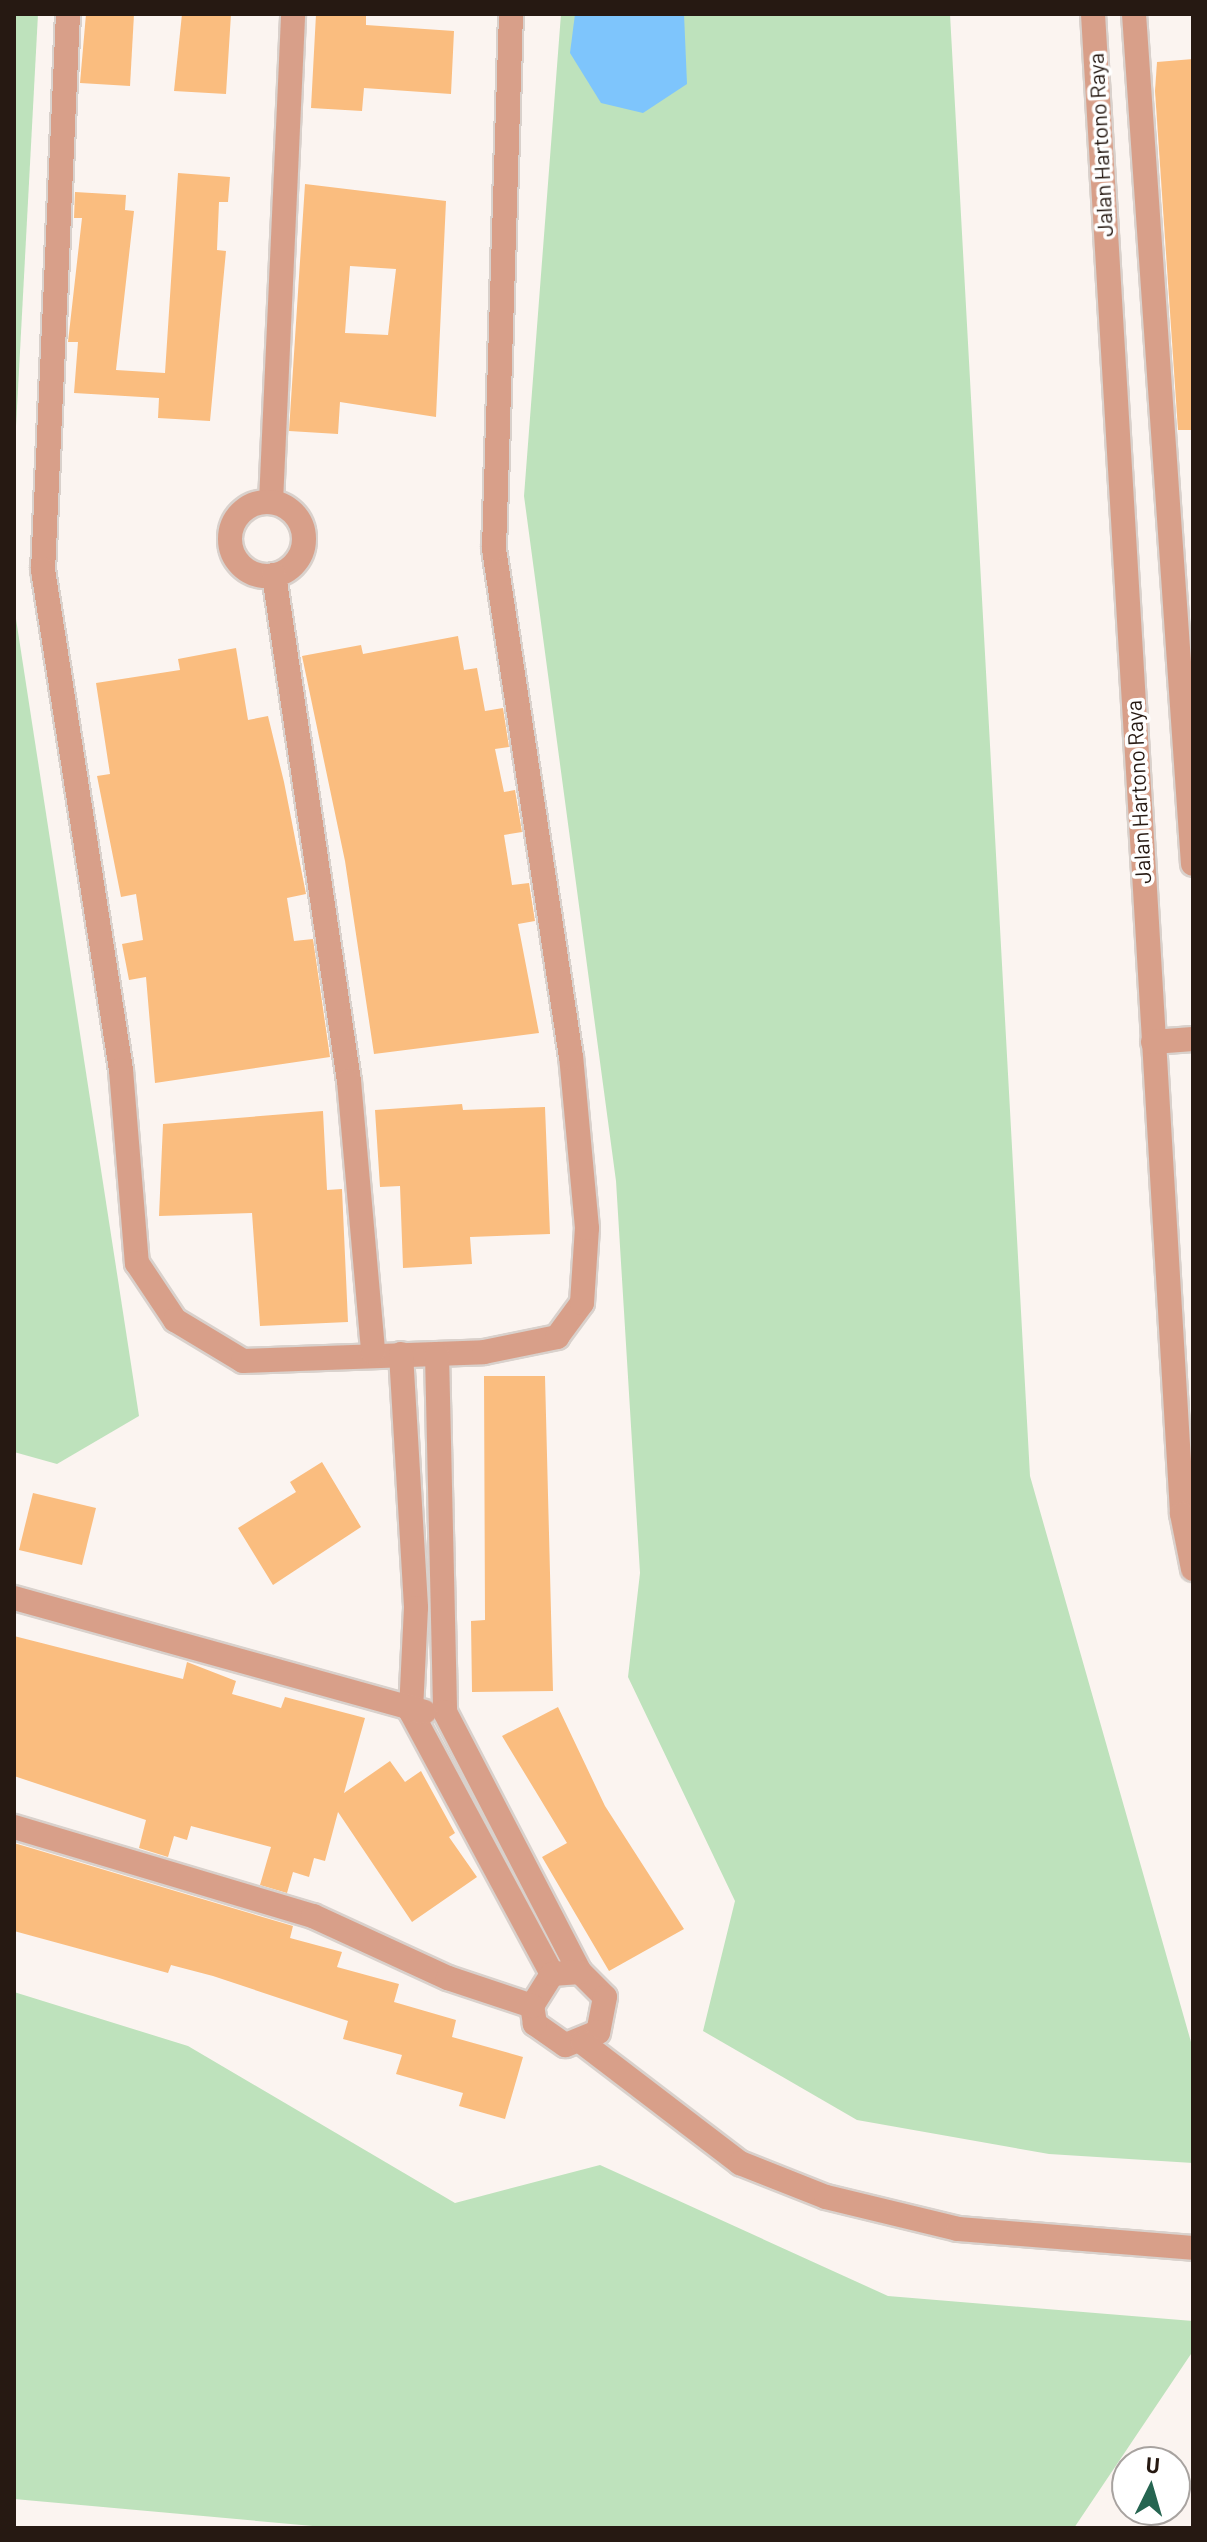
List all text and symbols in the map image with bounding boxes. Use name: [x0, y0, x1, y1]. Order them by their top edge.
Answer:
street label: Jalan Hartono Raya: [1082, 52, 1118, 238]
street label: Jalan Hartono Raya: [1120, 699, 1156, 885]
north arrow: [1111, 2446, 1191, 2526]
text: U: [1145, 2451, 1161, 2478]

